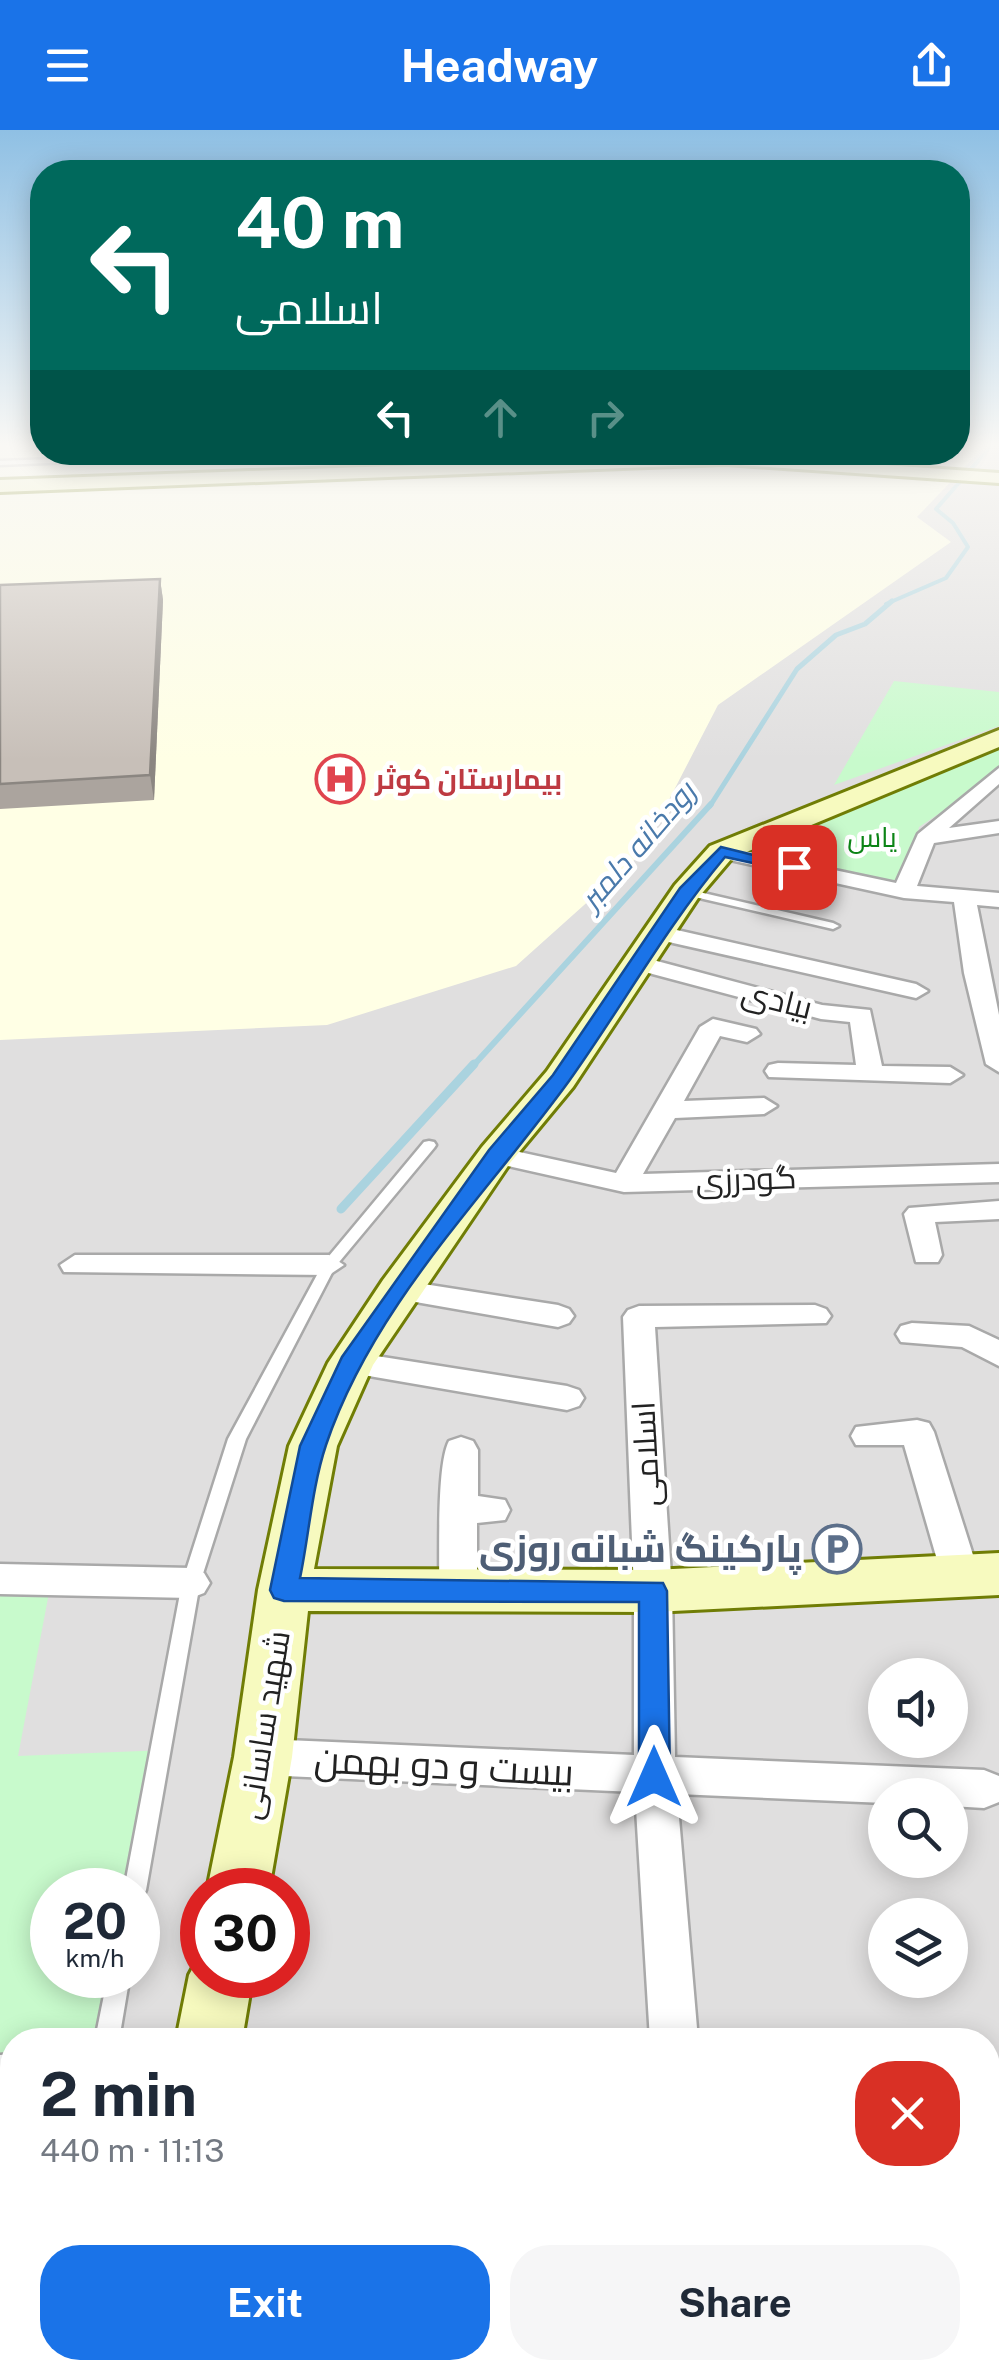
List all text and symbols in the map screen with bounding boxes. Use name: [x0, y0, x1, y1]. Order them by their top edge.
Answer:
icon: menu: [40, 38, 95, 93]
icon: share: [904, 38, 959, 93]
text: Headway: [401, 39, 598, 92]
text: 40 m: [235, 181, 405, 264]
icon: left: [70, 200, 200, 330]
text: اسلامی: [235, 281, 383, 334]
icon: left: [368, 390, 423, 445]
icon: ahead: [473, 390, 528, 445]
icon: right: [578, 390, 633, 445]
hospital icon: بیمارستان کوثر: [314, 753, 366, 805]
place label: بیمارستان کوثر: [374, 762, 562, 796]
water label: رودخانه دلمبر: [569, 772, 704, 920]
park label: یاس: [847, 820, 897, 854]
pin: [752, 825, 837, 910]
icon: arrive: [767, 840, 822, 895]
street label: بیادی: [738, 973, 816, 1027]
street label: گودرزی: [695, 1158, 797, 1200]
street label: اسلامی: [624, 1400, 668, 1508]
parking icon: پارکینگ شبانه روزی: [811, 1523, 863, 1575]
place label: پارکینگ شبانه روزی: [479, 1526, 802, 1575]
street label: شهید ساسانی: [230, 1628, 298, 1822]
map controls: [868, 1658, 968, 1998]
button: sound: [868, 1658, 968, 1758]
position arrow: [602, 1725, 706, 1829]
street label: بیست و دو بهمن: [313, 1736, 575, 1796]
button: search: [868, 1778, 968, 1878]
speed limit sign: 30: [180, 1868, 310, 1998]
text: 20: [63, 1891, 127, 1950]
button: layers: [868, 1898, 968, 1998]
text: km/h: [66, 1943, 124, 1973]
text: 2 min: [40, 2059, 197, 2130]
button: close: [855, 2061, 960, 2166]
text: 440 m · 11:13: [40, 2132, 224, 2169]
button: Exit: [40, 2245, 490, 2360]
button: Share: [510, 2245, 960, 2360]

